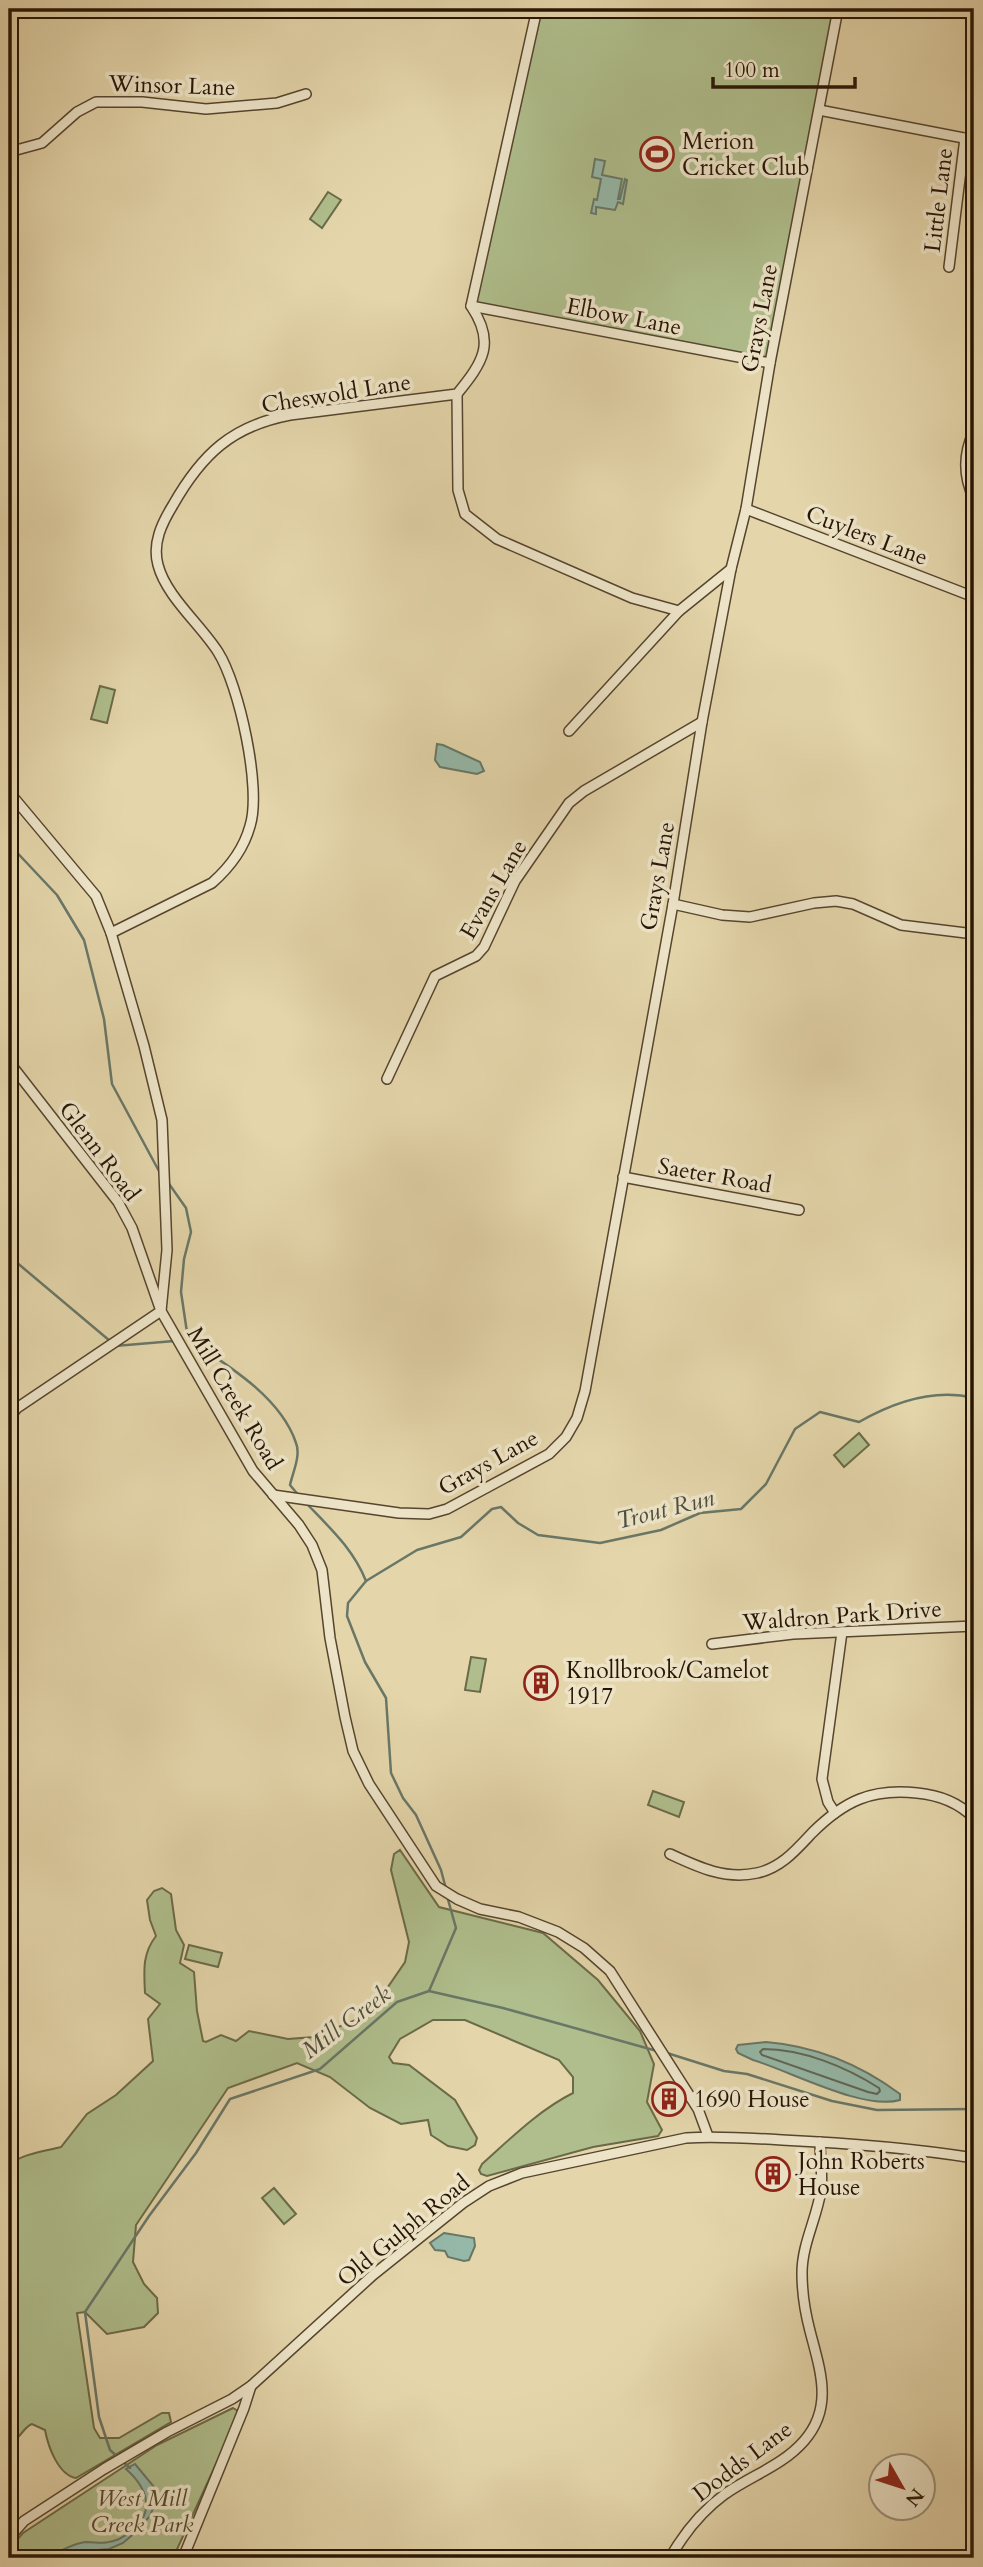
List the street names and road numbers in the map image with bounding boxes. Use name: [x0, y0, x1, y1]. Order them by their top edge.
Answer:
street label: Winsor Lane: [107, 68, 236, 103]
street label: Little Lane: [917, 146, 960, 254]
street label: Grays Lane: [734, 261, 785, 375]
street label: Elbow Lane: [564, 290, 684, 343]
street label: Cheswold Lane: [259, 366, 413, 421]
street label: Cuylers Lane: [801, 498, 932, 573]
street label: Grays Lane: [633, 819, 682, 933]
street label: Evans Lane: [452, 834, 534, 945]
street label: Glenn Road: [52, 1095, 148, 1208]
street label: Saeter Road: [656, 1150, 775, 1201]
street label: Mill Creek Road: [180, 1321, 290, 1476]
street label: Grays Lane: [433, 1422, 544, 1503]
street label: Waldron Park Drive: [740, 1593, 943, 1638]
street label: Old Gulph Road: [330, 2167, 477, 2294]
street label: Dodds Lane: [686, 2414, 798, 2509]

